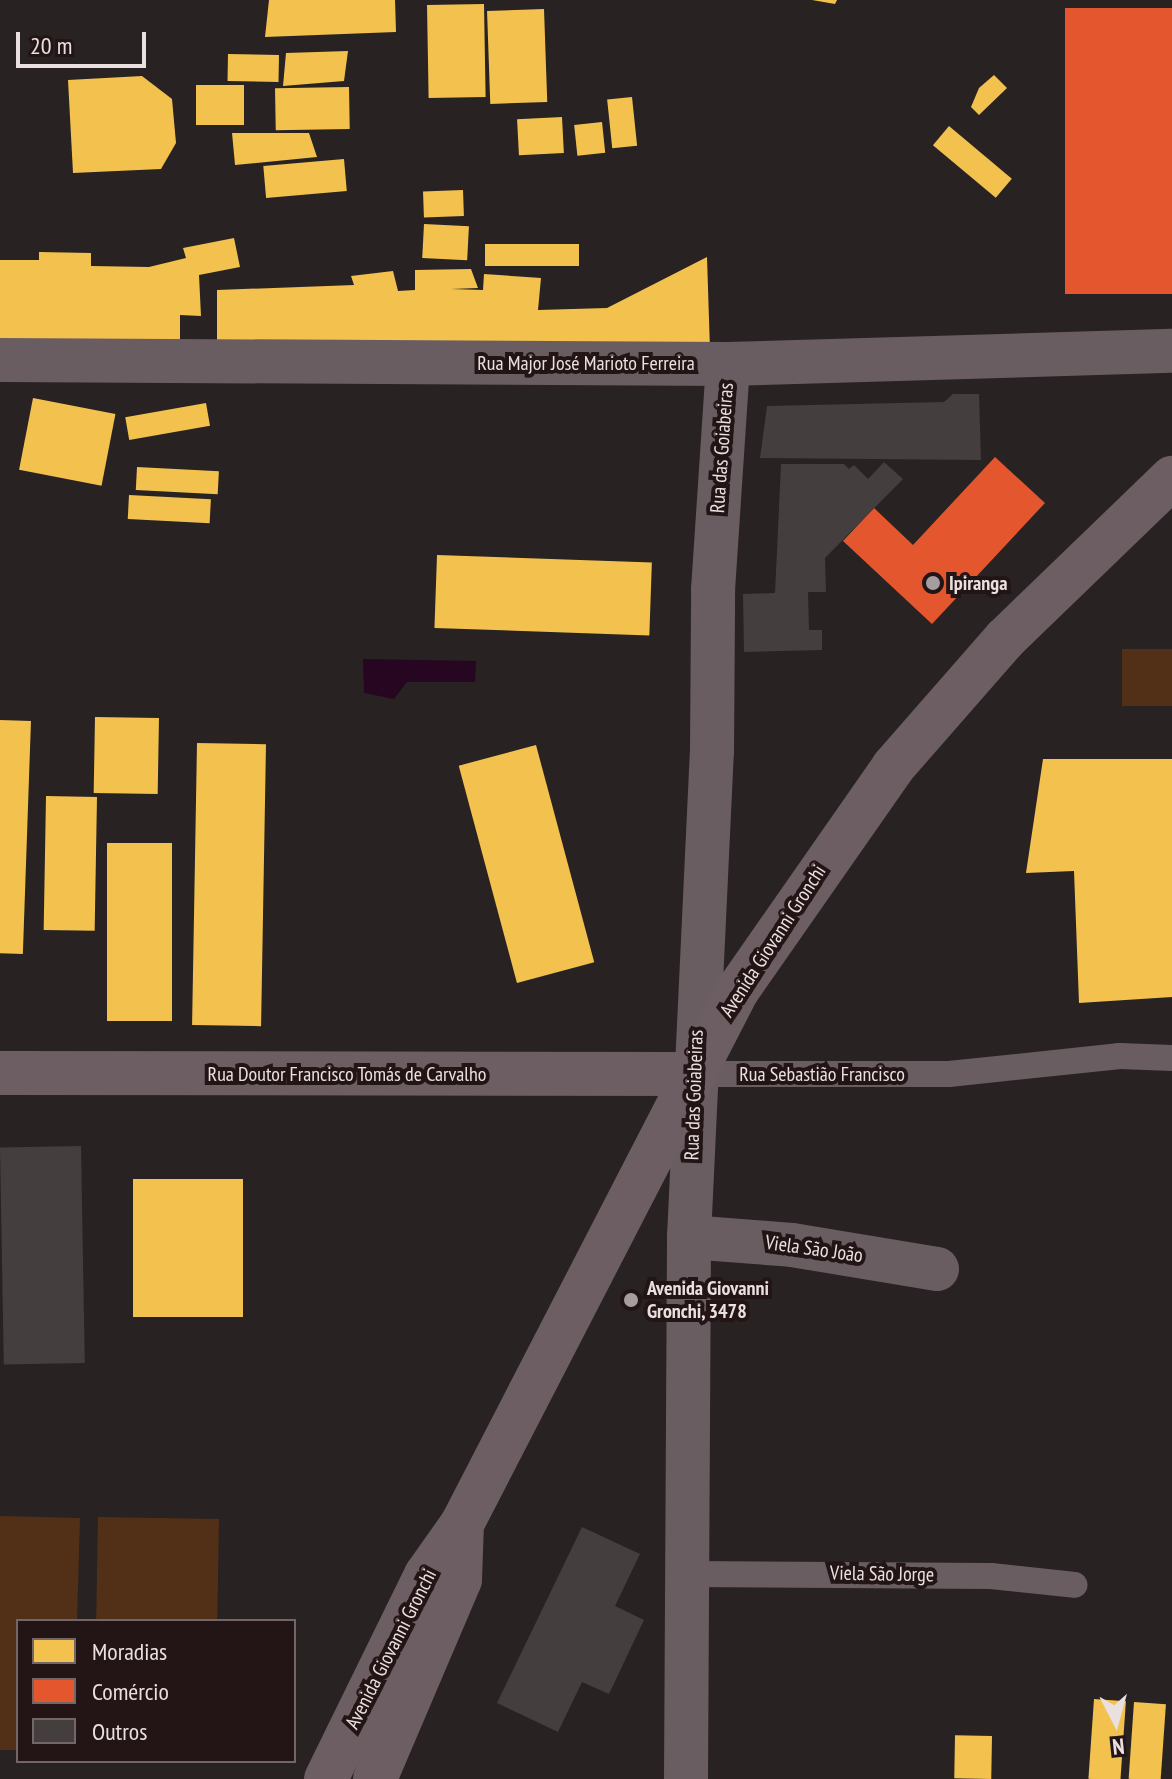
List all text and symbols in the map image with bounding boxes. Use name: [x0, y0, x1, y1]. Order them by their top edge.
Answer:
scale bar: [20, 16, 150, 66]
text: 20 m: [30, 30, 72, 61]
street label: Rua Major José Marioto Ferreira: [477, 351, 695, 375]
street label: Rua das Goiabeiras: [705, 382, 739, 514]
place label: Ipiranga: [949, 571, 1007, 595]
marker: Ipiranga: [924, 574, 942, 592]
street label: Avenida Giovanni Gronchi: [715, 860, 831, 1022]
street label: Rua das Goiabeiras: [680, 1029, 708, 1161]
street label: Rua Doutor Francisco Tomás de Carvalho: [207, 1062, 487, 1086]
street label: Rua Sebastião Francisco: [739, 1062, 905, 1086]
street label: Viela São João: [764, 1230, 864, 1268]
place label: Avenida Giovanni Gronchi, 3478: [647, 1276, 769, 1323]
marker: Avenida Giovanni Gronchi, 3478: [622, 1291, 640, 1309]
street label: Viela São Jorge: [830, 1561, 934, 1587]
street label: Avenida Giovanni Gronchi: [340, 1565, 442, 1733]
legend: [16, 1619, 296, 1763]
text: Moradias: [92, 1636, 167, 1667]
text: Comércio: [92, 1676, 169, 1707]
north arrow: [1076, 1683, 1156, 1763]
text: Outros: [92, 1716, 147, 1747]
text: N: [1111, 1732, 1126, 1761]

